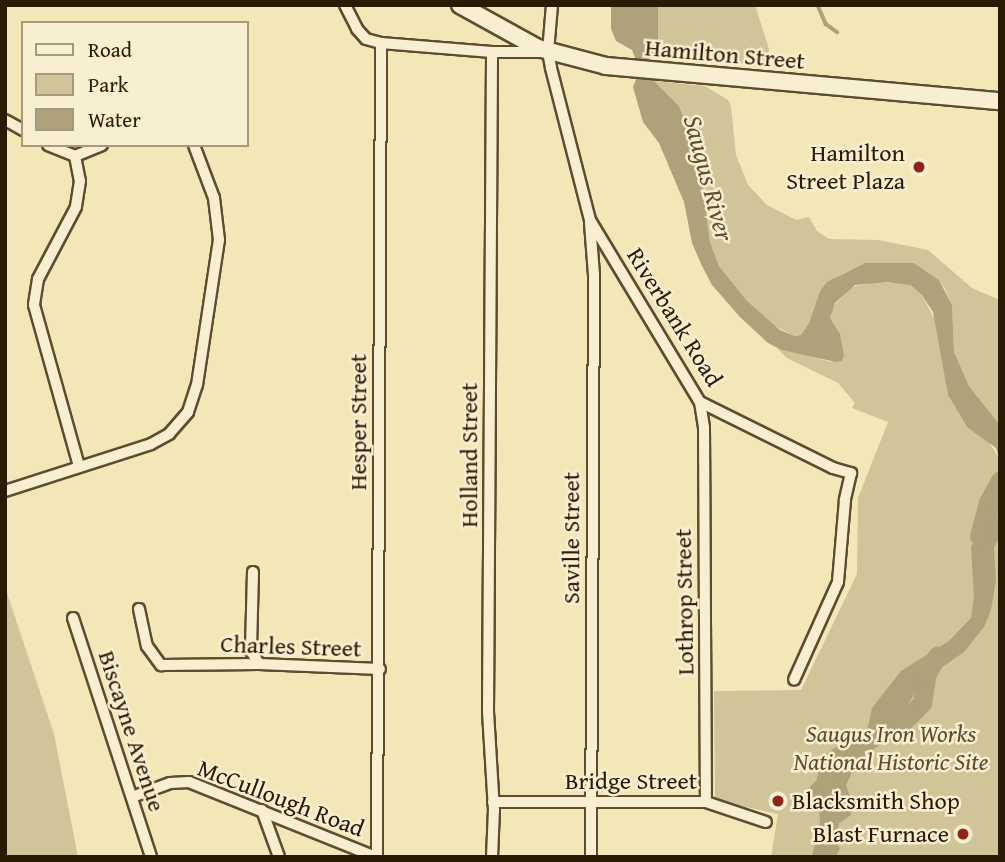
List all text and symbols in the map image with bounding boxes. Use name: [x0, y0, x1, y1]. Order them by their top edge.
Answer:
legend: [21, 21, 248, 147]
street label: Hamilton Street: [644, 33, 806, 75]
text: Road: [88, 34, 132, 65]
text: Park: [88, 69, 129, 100]
text: Water: [88, 104, 141, 135]
water label: Saugus River: [677, 112, 741, 244]
place label: Hamilton Street Plaza: [786, 139, 905, 195]
marker: Hamilton Street Plaza: [911, 159, 927, 175]
street label: Riverbank Road: [621, 242, 729, 392]
street label: Hesper Street: [344, 354, 372, 490]
street label: Holland Street: [455, 382, 483, 528]
street label: Saville Street: [557, 472, 585, 604]
street label: Lothrop Street: [668, 528, 700, 676]
street label: Charles Street: [220, 629, 362, 663]
street label: Biscayne Avenue: [92, 647, 172, 815]
park label: Saugus Iron Works National Historic Site: [794, 720, 988, 776]
street label: McCullough Road: [194, 753, 368, 843]
street label: Bridge Street: [565, 767, 697, 795]
place label: Blacksmith Shop: [792, 787, 960, 815]
marker: Blacksmith Shop: [770, 793, 786, 809]
place label: Blast Furnace: [813, 820, 949, 848]
marker: Blast Furnace: [955, 826, 971, 842]

